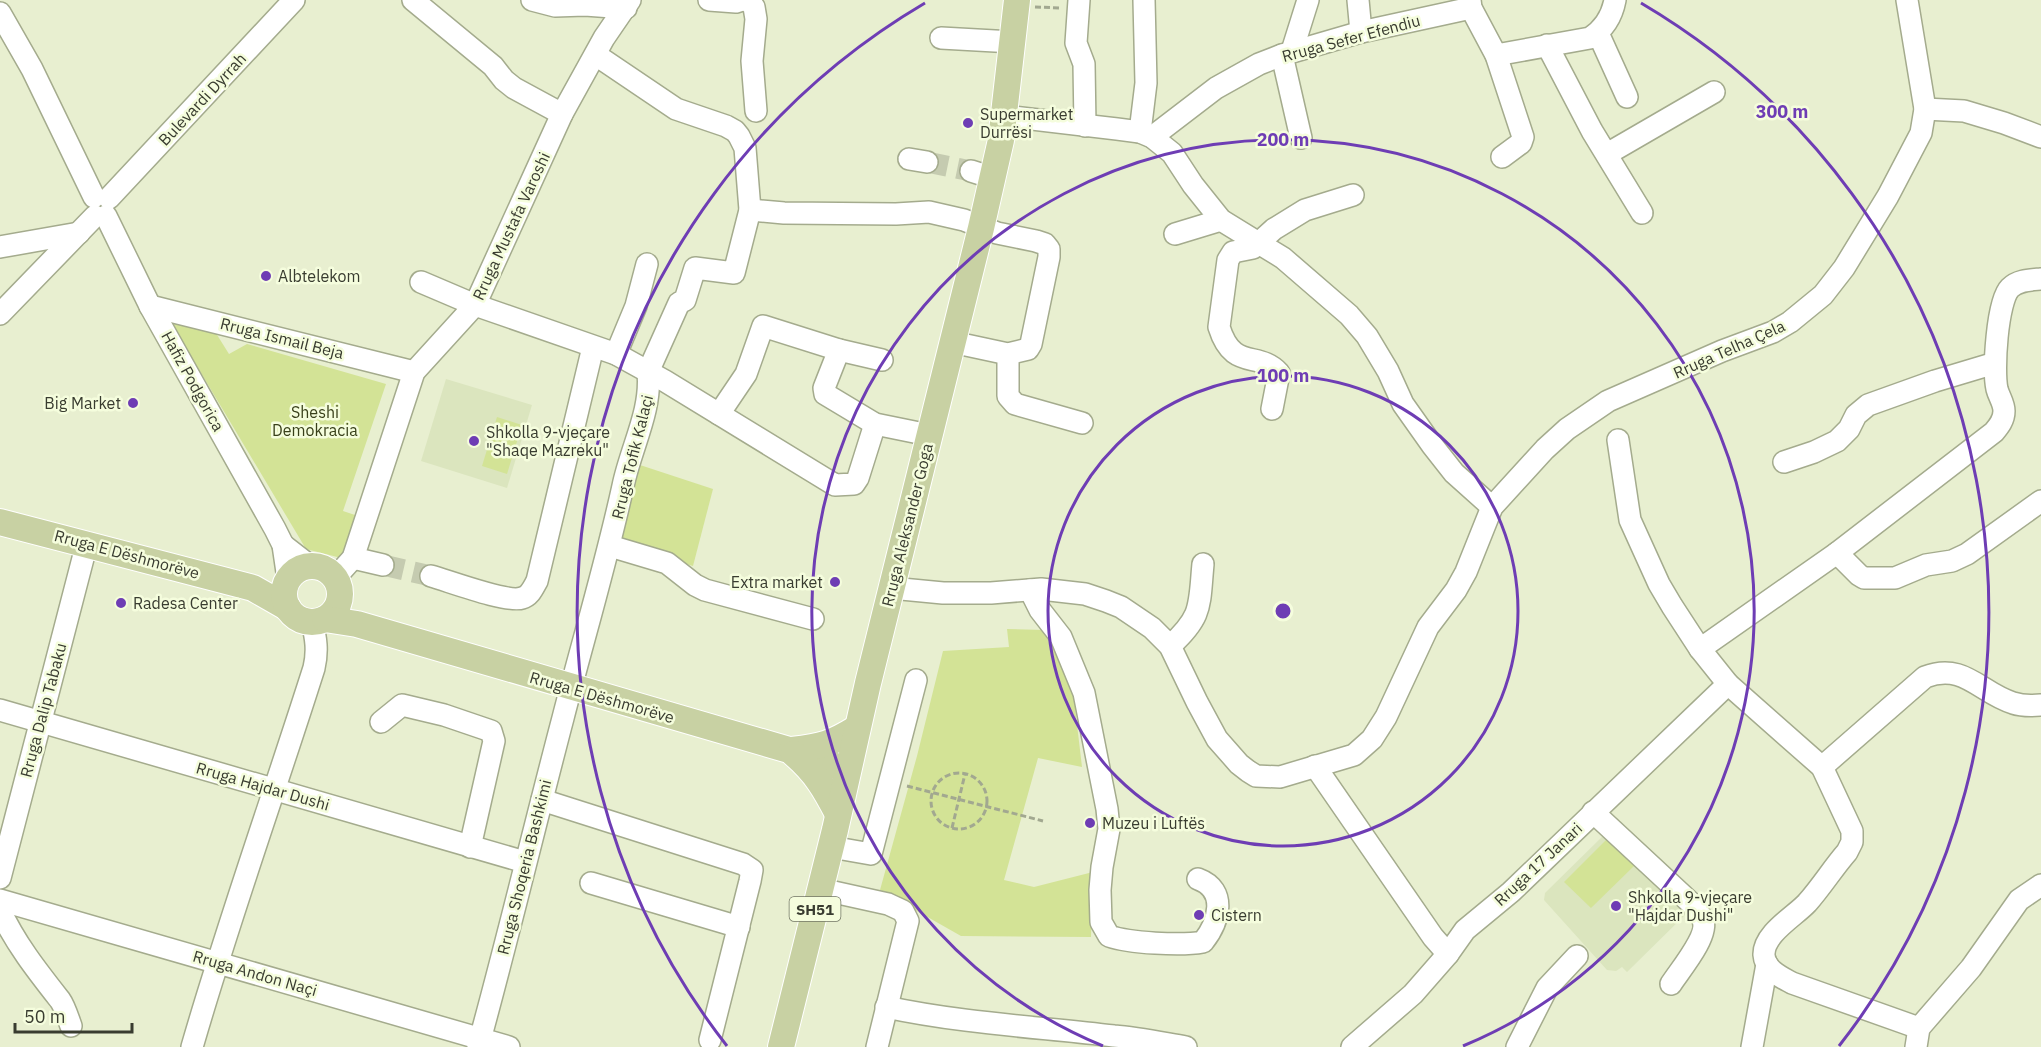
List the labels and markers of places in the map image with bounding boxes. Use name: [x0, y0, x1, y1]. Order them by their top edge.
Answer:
place label: Supermarket Durrësi: [980, 104, 1073, 142]
marker: Supermarket Durrësi: [961, 116, 975, 130]
place label: Albtelekom: [278, 266, 360, 286]
marker: Albtelekom: [259, 269, 273, 283]
place label: Big Market: [44, 393, 121, 413]
marker: Big Market: [126, 396, 140, 410]
place label: Shkolla 9-vjeçare "Shaqe Mazreku": [486, 422, 610, 460]
marker: Shkolla 9-vjeçare "Shaqe Mazreku": [467, 434, 481, 448]
place label: Extra market: [731, 572, 823, 592]
marker: Extra market: [828, 575, 842, 589]
place label: Radesa Center: [133, 593, 238, 613]
marker: Radesa Center: [114, 596, 128, 610]
centre of rings: [1273, 601, 1293, 621]
place label: Muzeu i Luftës: [1102, 813, 1205, 833]
marker: Muzeu i Luftës: [1083, 816, 1097, 830]
place label: Shkolla 9-vjeçare "Hajdar Dushi": [1628, 887, 1752, 925]
marker: Shkolla 9-vjeçare "Hajdar Dushi": [1609, 899, 1623, 913]
place label: Cistern: [1211, 905, 1262, 925]
marker: Cistern: [1192, 908, 1206, 922]

